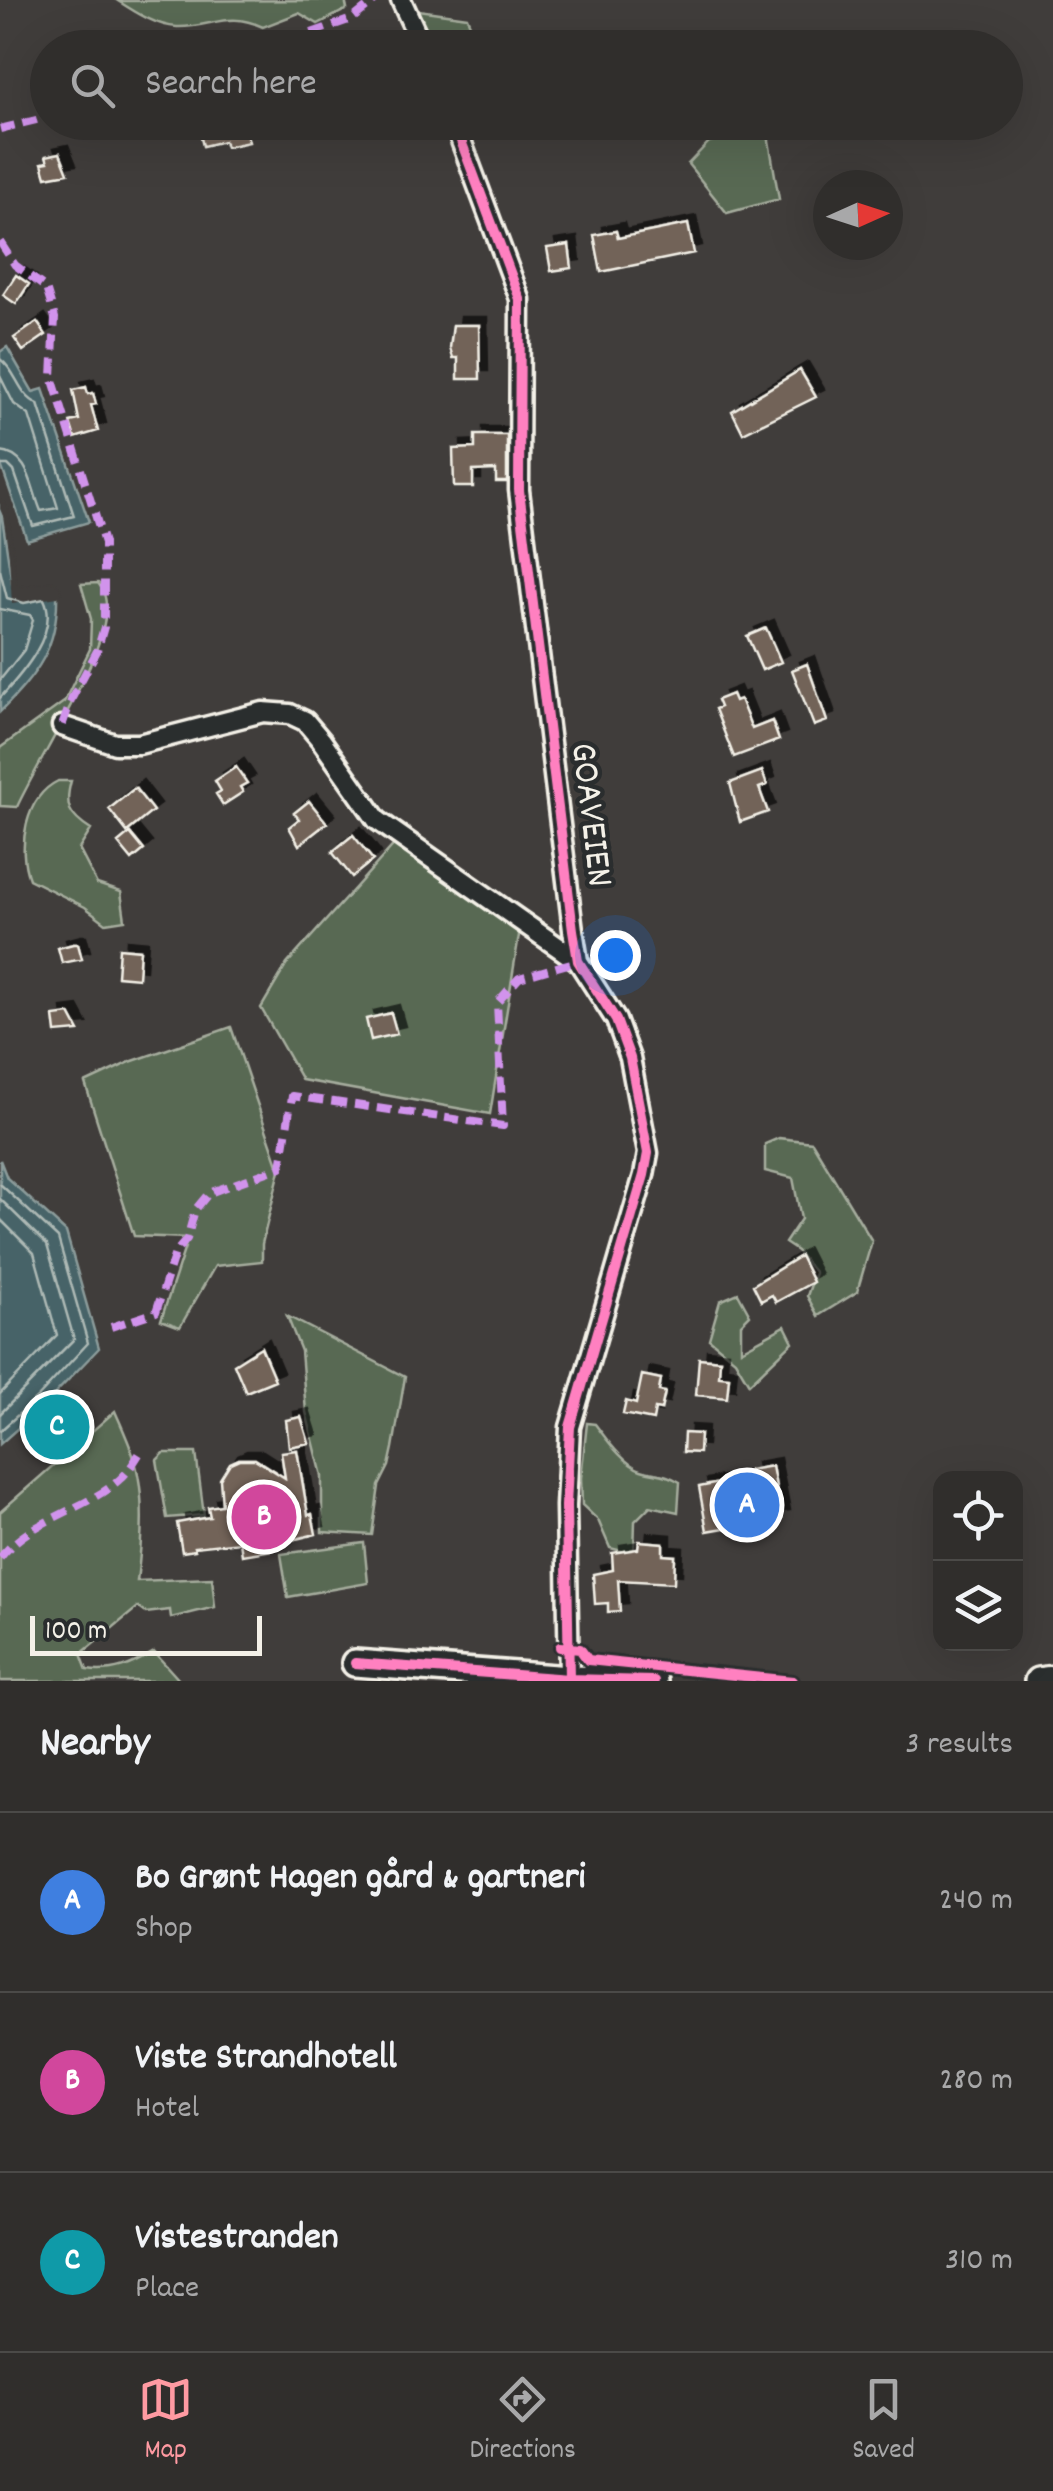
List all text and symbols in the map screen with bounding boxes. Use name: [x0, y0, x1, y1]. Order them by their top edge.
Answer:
search box: [30, 30, 1023, 140]
icon: search: [65, 58, 120, 113]
text: Search here: [145, 58, 317, 113]
north arrow: [813, 170, 903, 260]
street label: GOAVEIEN: [553, 740, 625, 890]
your location: [590, 930, 641, 981]
pin: C: [24, 1390, 90, 1464]
pin: A: [714, 1468, 780, 1542]
map controls: [933, 1471, 1023, 1651]
button: locate: [933, 1471, 1023, 1561]
pin: B: [232, 1480, 296, 1554]
button: layers: [933, 1561, 1023, 1651]
scale bar: [30, 1611, 262, 1656]
text: 100 m: [45, 1613, 107, 1653]
text: Nearby: [40, 1716, 150, 1776]
text: 3 results: [905, 1723, 1013, 1769]
text: Bo Grønt Hagen gård & gartneri: [135, 1852, 586, 1907]
text: A: [64, 1879, 81, 1925]
text: 240 m: [939, 1879, 1013, 1925]
text: Shop: [135, 1907, 193, 1953]
text: Viste Strandhotell: [135, 2032, 397, 2087]
text: B: [65, 2059, 80, 2105]
text: 280 m: [939, 2059, 1013, 2105]
text: Hotel: [135, 2087, 199, 2133]
text: Vistestranden: [135, 2212, 339, 2267]
text: C: [65, 2239, 80, 2285]
text: 310 m: [945, 2239, 1013, 2285]
text: Place: [135, 2267, 199, 2313]
tab: Map: [138, 2372, 193, 2472]
tab: Directions: [470, 2372, 576, 2472]
tab: Saved: [852, 2372, 915, 2472]

